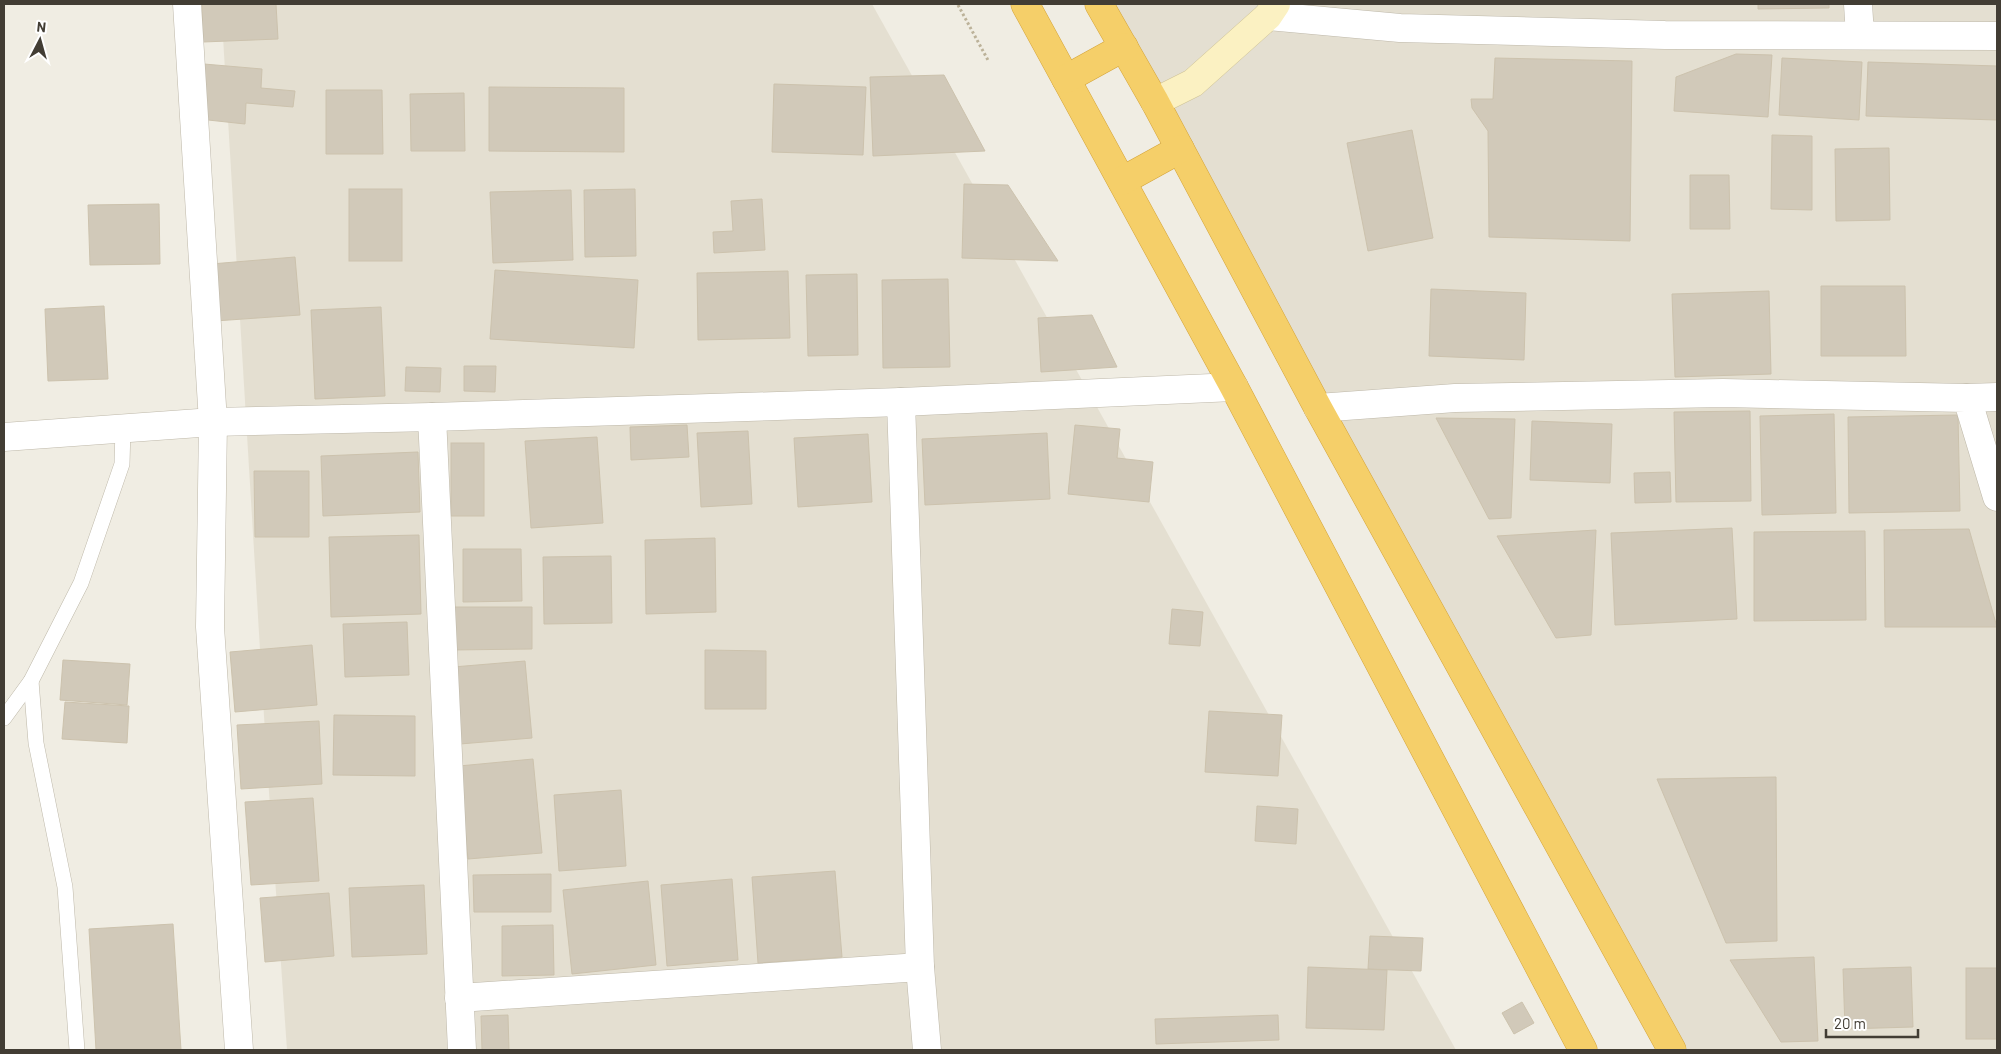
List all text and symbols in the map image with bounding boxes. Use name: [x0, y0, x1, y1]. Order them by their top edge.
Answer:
north arrow: [15, 15, 65, 65]
text: N: [36, 18, 47, 36]
scale bar: [1826, 1006, 1918, 1038]
text: 20 m: [1834, 1014, 1866, 1032]

